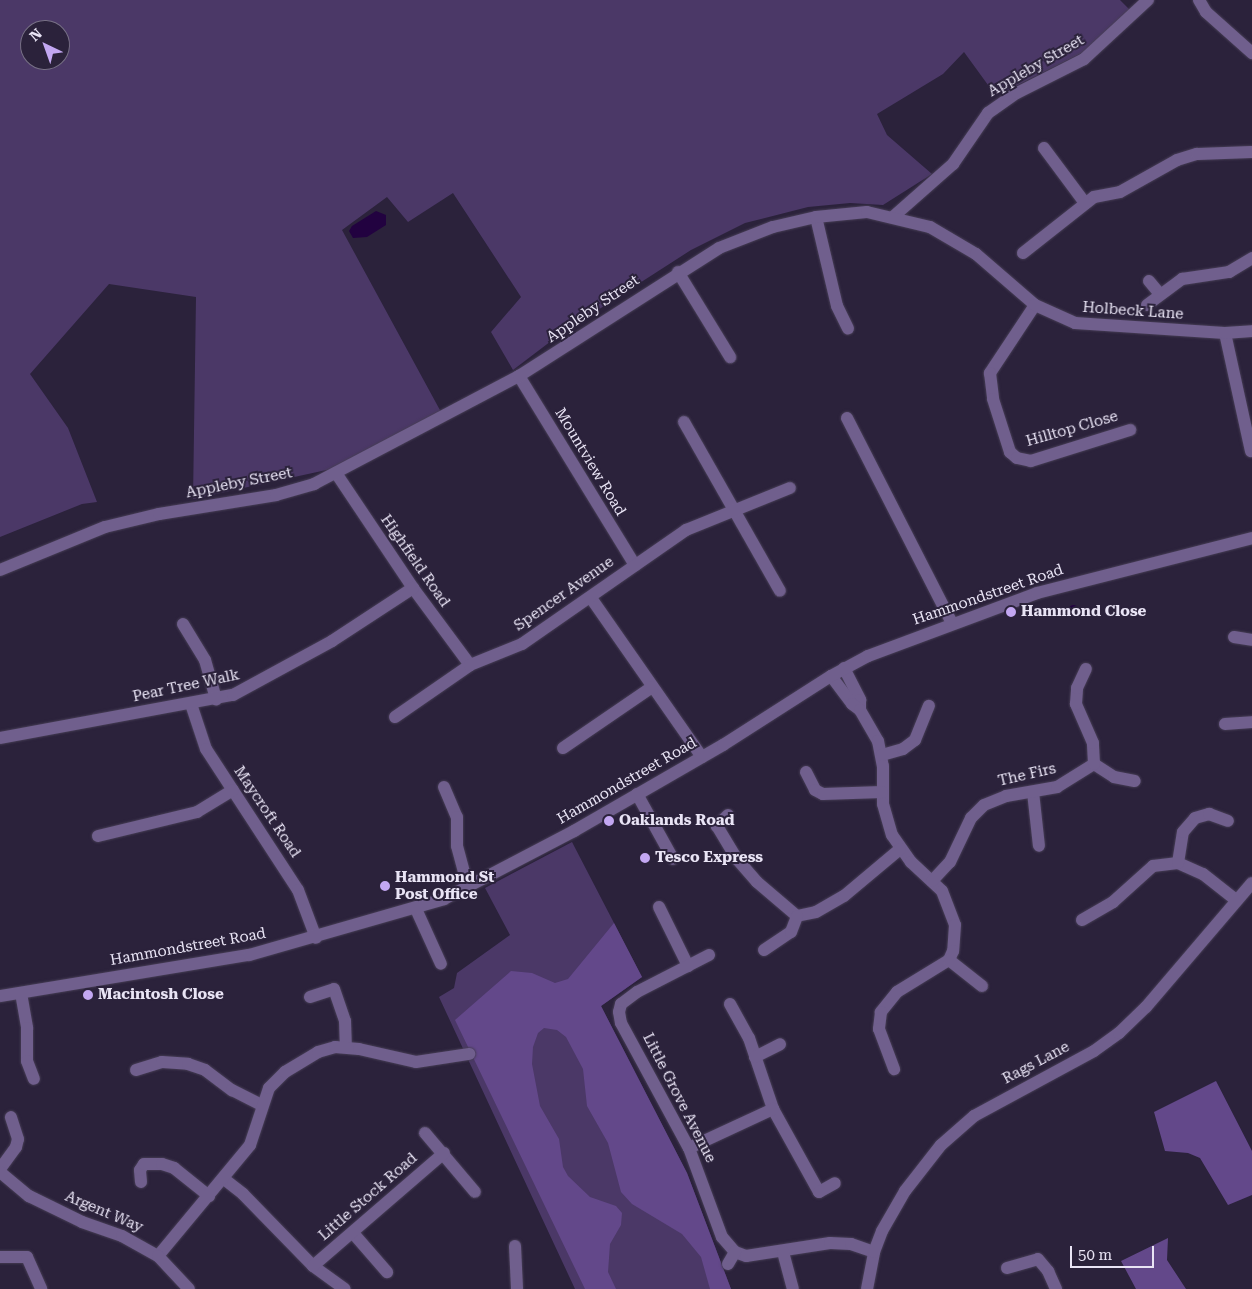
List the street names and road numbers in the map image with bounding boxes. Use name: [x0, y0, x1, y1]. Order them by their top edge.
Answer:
street label: Appleby Street: [985, 31, 1087, 101]
street label: Appleby Street: [543, 271, 643, 347]
street label: Holbeck Lane: [1082, 298, 1184, 324]
street label: Mountview Road: [551, 405, 629, 519]
street label: Hilltop Close: [1024, 407, 1120, 451]
street label: Appleby Street: [184, 464, 294, 502]
street label: Highfield Road: [376, 511, 454, 611]
street label: Spencer Avenue: [511, 553, 617, 635]
street label: Hammondstreet Road: [910, 561, 1066, 629]
street label: Pear Tree Walk: [131, 666, 241, 706]
street label: Hammondstreet Road: [554, 734, 700, 828]
street label: The Firs: [996, 760, 1058, 790]
street label: Maycroft Road: [230, 763, 304, 861]
street label: Hammondstreet Road: [109, 924, 267, 970]
street label: Little Grove Avenue: [639, 1030, 719, 1166]
street label: Rags Lane: [999, 1038, 1073, 1088]
street label: Little Stock Road: [315, 1149, 421, 1245]
street label: Argent Way: [62, 1187, 146, 1237]

